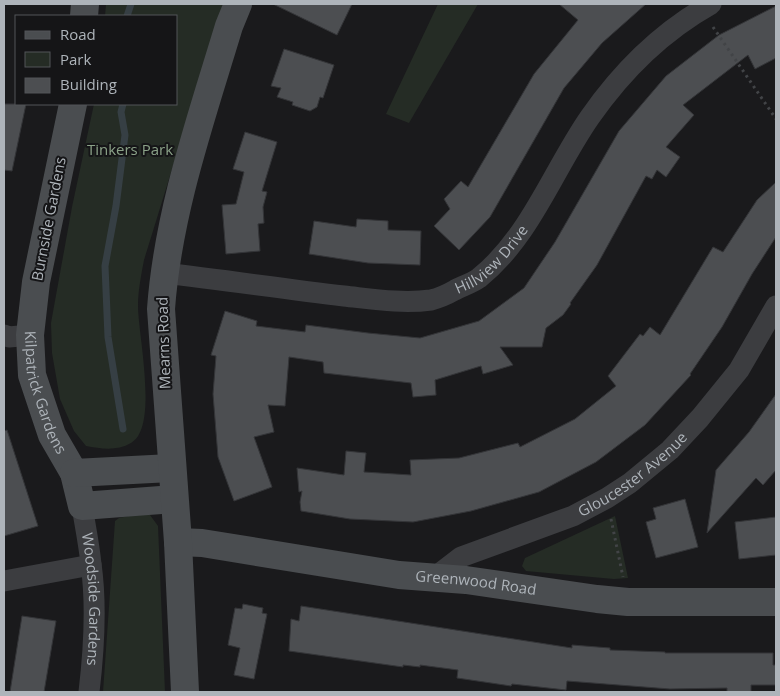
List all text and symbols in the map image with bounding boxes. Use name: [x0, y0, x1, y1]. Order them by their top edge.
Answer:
legend: [15, 15, 178, 105]
text: Road: [60, 24, 96, 44]
text: Park: [60, 49, 91, 69]
text: Building: [60, 74, 117, 94]
park label: Tinkers Park: [87, 139, 173, 159]
street label: Burnside Gardens: [26, 155, 70, 283]
street label: Hillview Drive: [451, 221, 532, 298]
street label: Mearns Road: [151, 297, 175, 390]
street label: Kilpatrick Gardens: [21, 330, 72, 457]
street label: Gloucester Avenue: [574, 427, 691, 521]
street label: Woodside Gardens: [78, 531, 105, 667]
street label: Greenwood Road: [415, 565, 538, 599]

